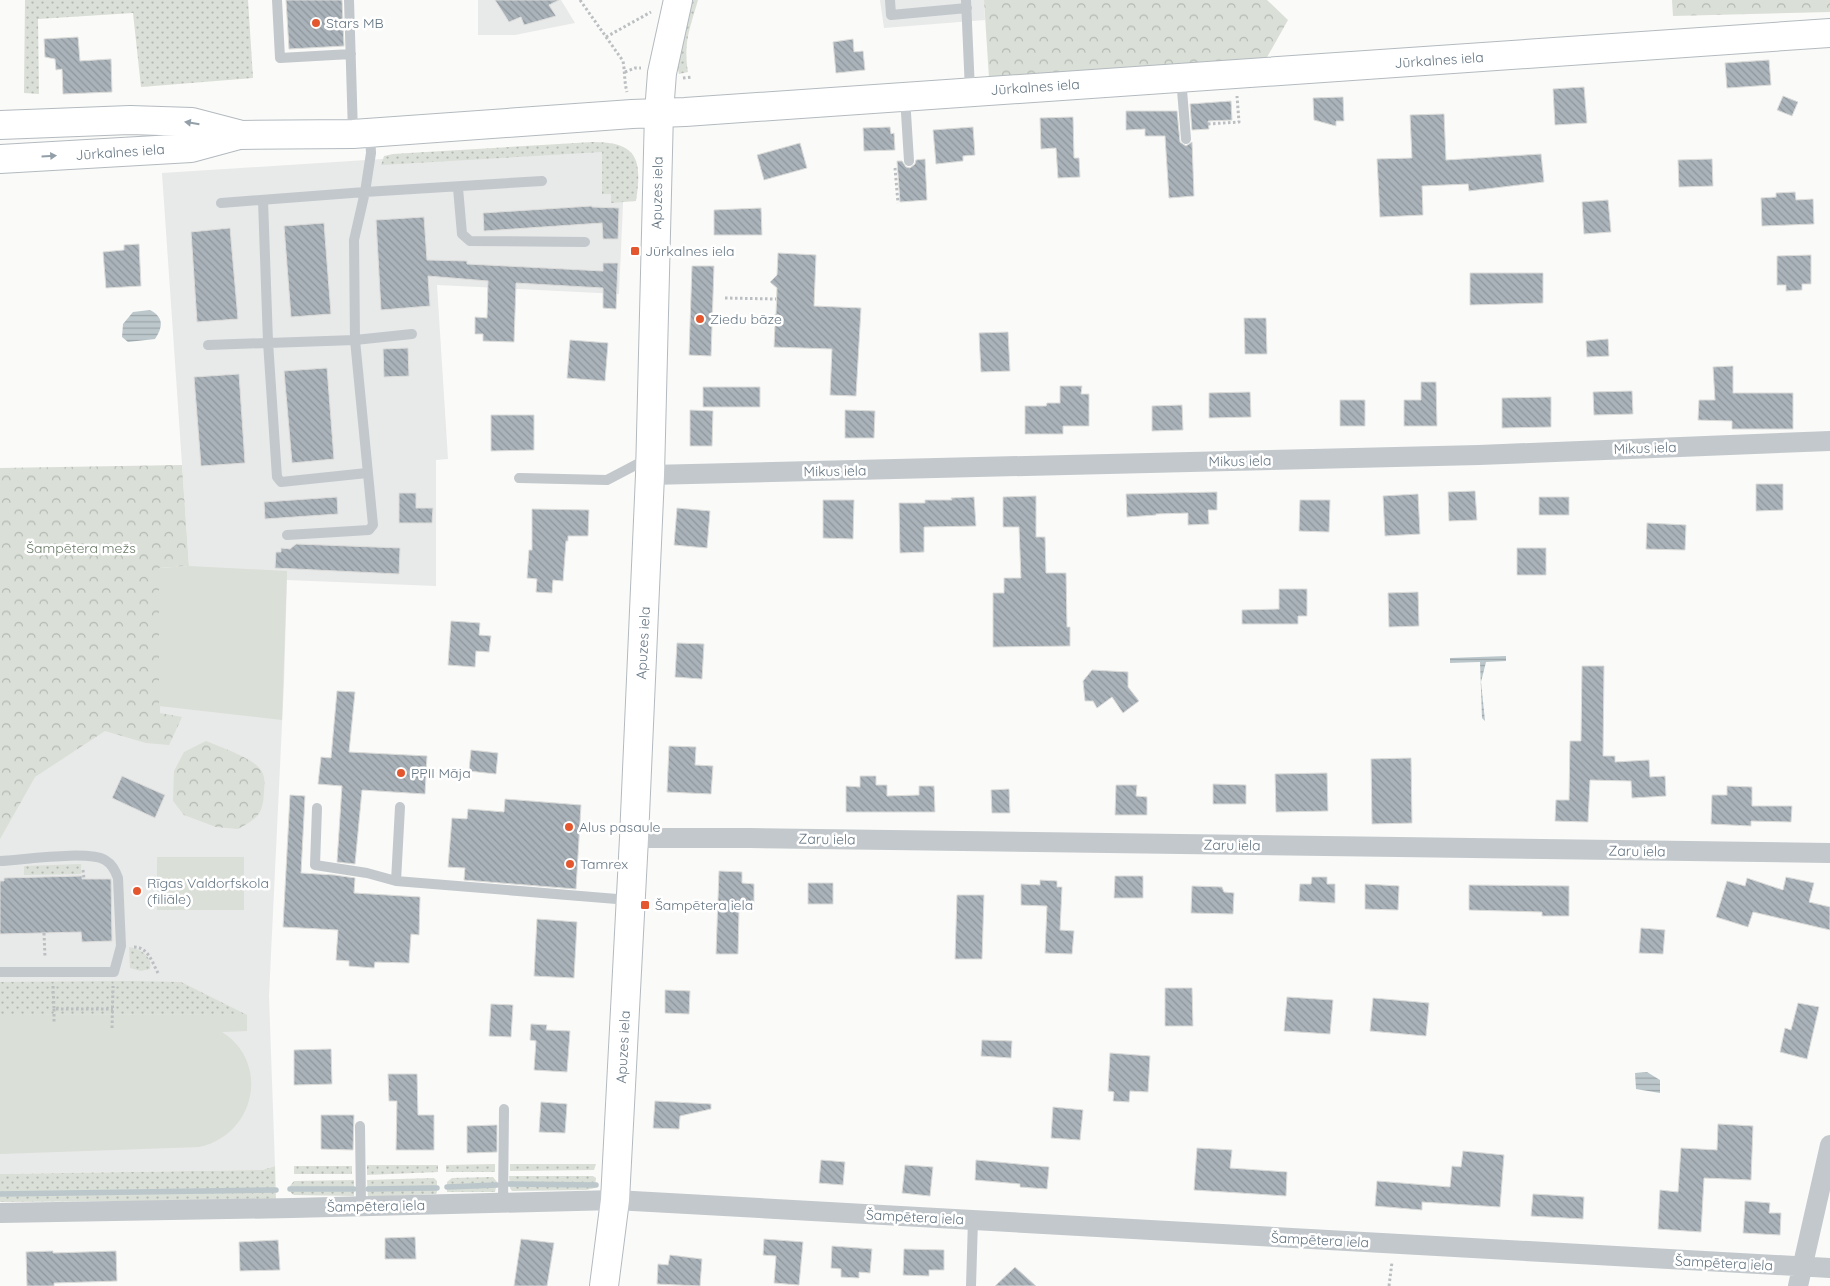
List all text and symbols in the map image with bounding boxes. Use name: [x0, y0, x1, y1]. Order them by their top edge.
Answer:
place label: Stars MB: [326, 14, 384, 32]
marker: Stars MB: [310, 17, 322, 29]
street label: Jūrkalnes iela: [1394, 48, 1484, 72]
street label: Jūrkalnes iela: [990, 75, 1080, 99]
one-way arrow: [184, 118, 200, 126]
street label: Jūrkalnes iela: [75, 140, 165, 164]
one-way arrow: [41, 152, 57, 160]
street label: Apuzes iela: [647, 156, 667, 230]
place label: Jūrkalnes iela: [645, 242, 735, 260]
marker: Jūrkalnes iela: [629, 245, 641, 257]
place label: Ziedu bāze: [710, 310, 782, 328]
marker: Ziedu bāze: [694, 313, 706, 325]
street label: Mikus iela: [1613, 438, 1677, 458]
street label: Mikus iela: [1208, 451, 1272, 471]
street label: Mikus iela: [803, 461, 867, 481]
park label: Šampētera mežs: [26, 539, 136, 557]
street label: Apuzes iela: [632, 606, 654, 680]
place label: PPII Māja: [411, 764, 471, 782]
marker: PPII Māja: [395, 767, 407, 779]
place label: Alus pasaule: [579, 818, 661, 836]
marker: Alus pasaule: [563, 821, 575, 833]
street label: Zaru iela: [798, 830, 856, 848]
street label: Zaru iela: [1203, 836, 1261, 854]
street label: Zaru iela: [1608, 842, 1666, 860]
place label: Tamrex: [580, 855, 628, 873]
marker: Tamrex: [564, 858, 576, 870]
place label: Rīgas Valdorfskola (filiāle): [147, 874, 269, 908]
marker: Rīgas Valdorfskola (filiāle): [131, 885, 143, 897]
place label: Šampētera iela: [655, 896, 753, 914]
marker: Šampētera iela: [639, 899, 651, 911]
street label: Apuzes iela: [612, 1010, 634, 1084]
street label: Šampētera iela: [327, 1196, 425, 1216]
street label: Šampētera iela: [865, 1205, 965, 1229]
street label: Šampētera iela: [1270, 1228, 1370, 1252]
street label: Šampētera iela: [1674, 1251, 1774, 1275]

